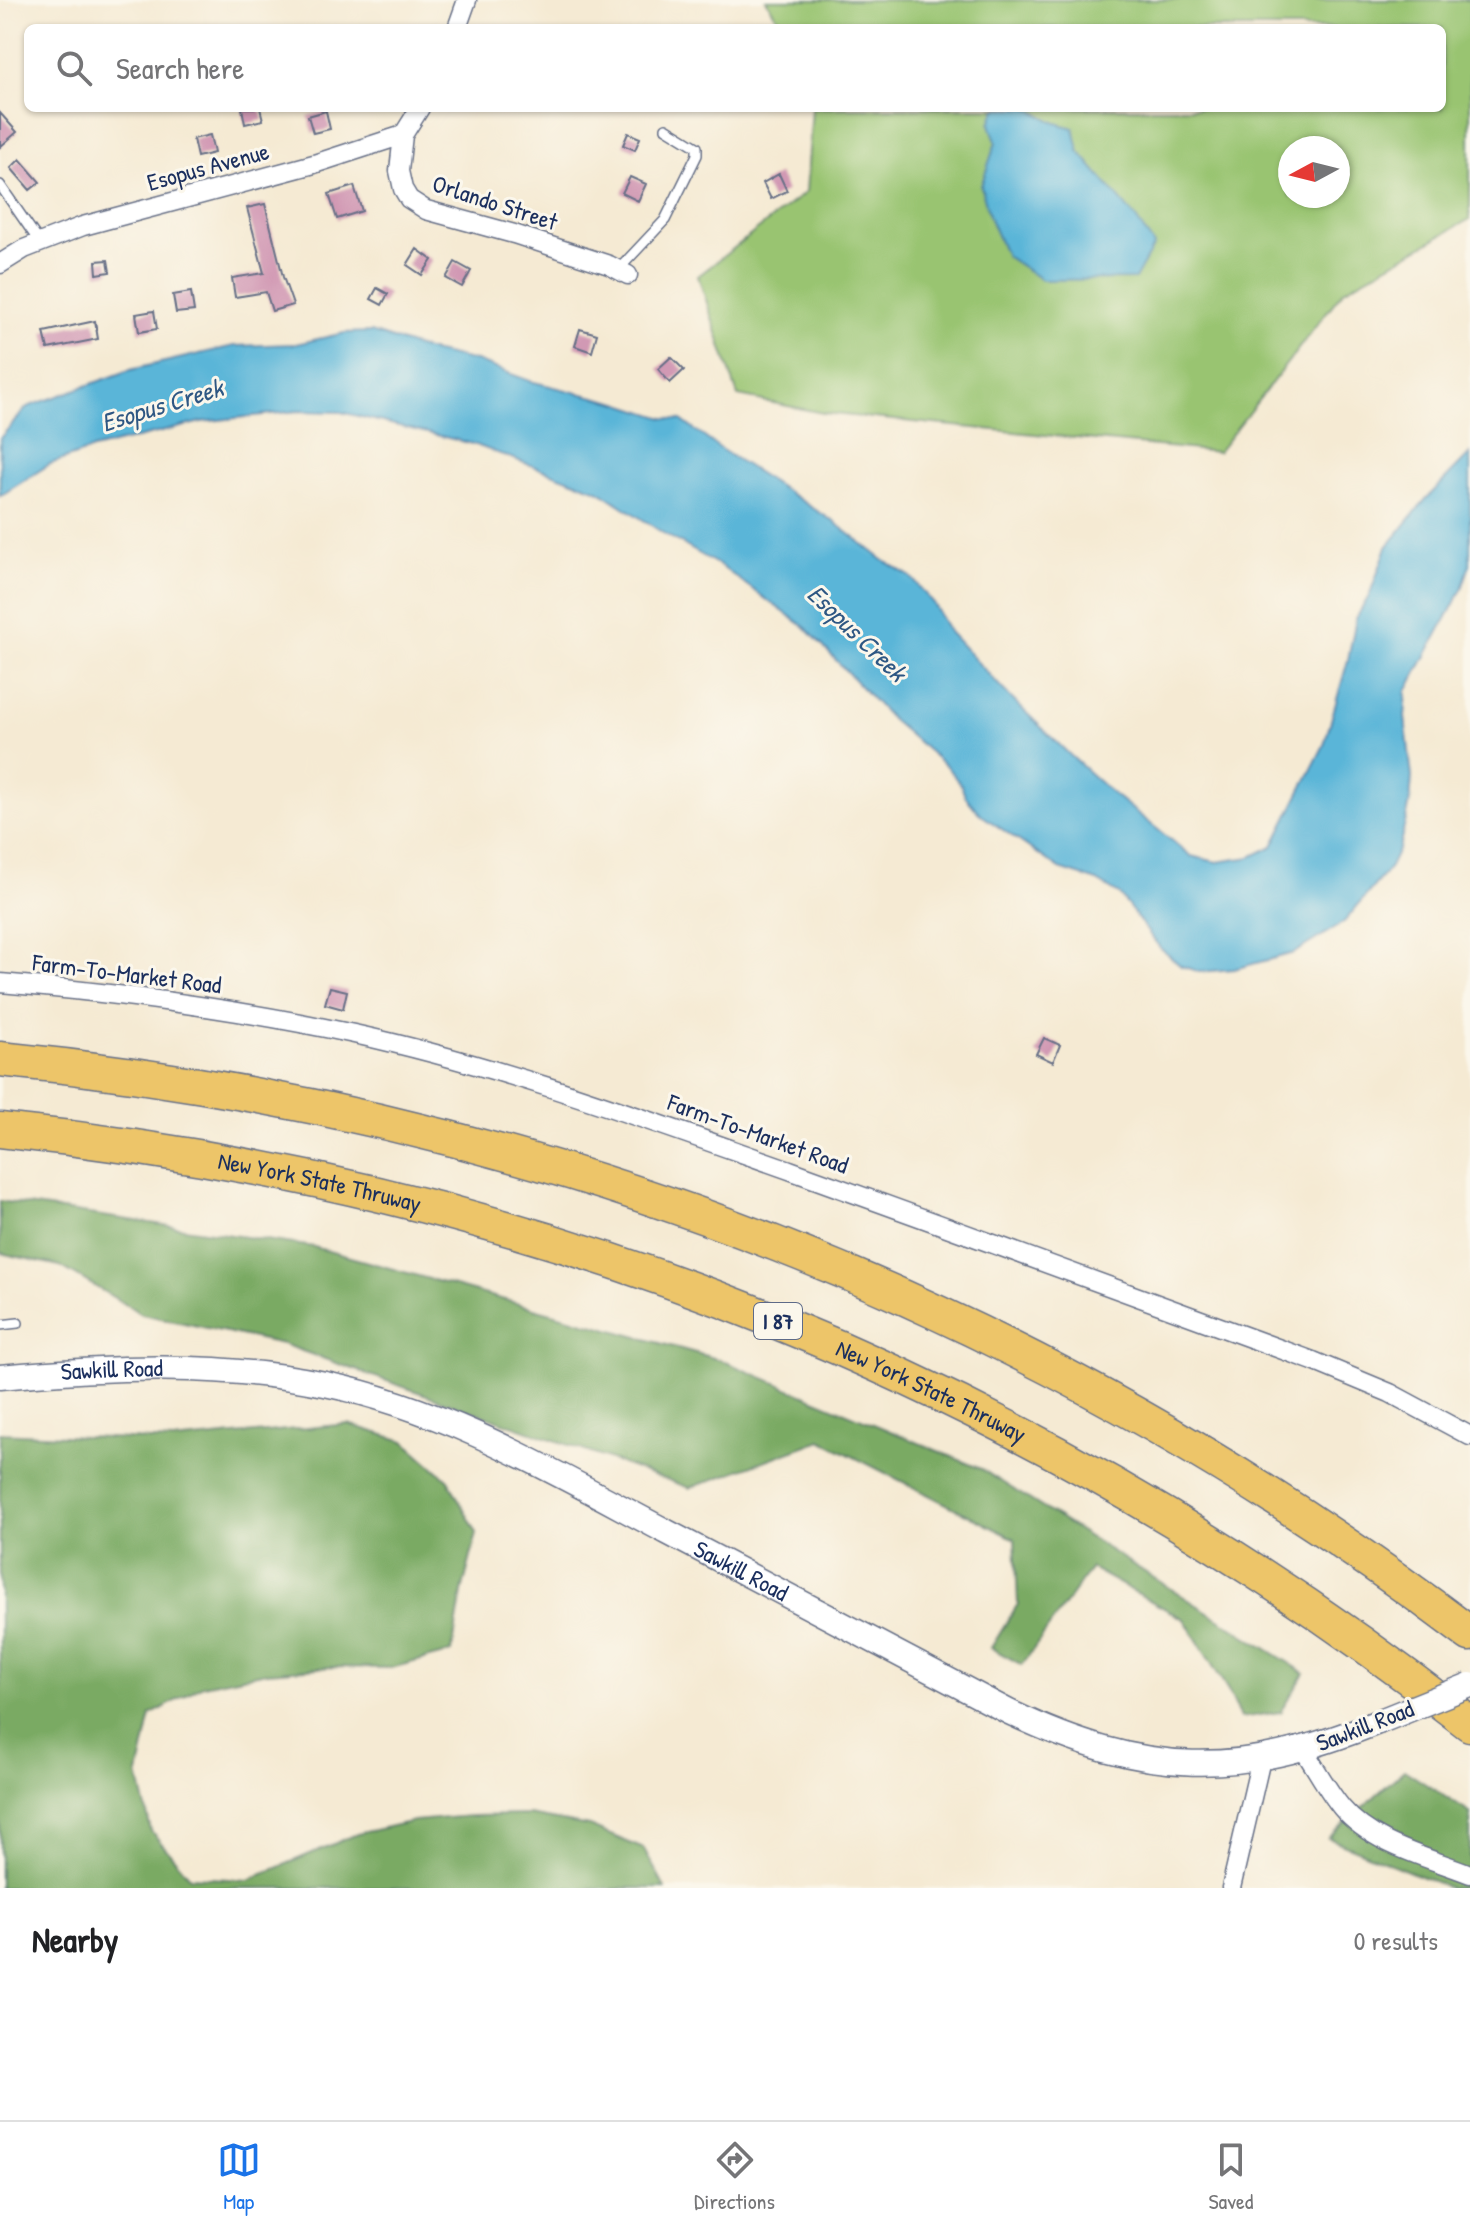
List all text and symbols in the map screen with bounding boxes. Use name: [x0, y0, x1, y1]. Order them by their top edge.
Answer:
search box: [24, 24, 1446, 112]
icon: search: [52, 46, 96, 90]
text: Search here: [116, 48, 244, 88]
street label: Esopus Avenue: [143, 134, 273, 198]
north arrow: [1278, 136, 1350, 208]
street label: Orlando Street: [429, 167, 563, 238]
water label: Esopus Creek: [97, 369, 229, 441]
water label: Esopus Creek: [799, 577, 916, 691]
street label: Farm-To-Market Road: [30, 945, 223, 1000]
street label: Farm-To-Market Road: [663, 1085, 853, 1181]
street label: New York State Thruway: [216, 1144, 425, 1219]
road number: I 87: [754, 1303, 802, 1339]
street label: New York State Thruway: [831, 1332, 1032, 1450]
street label: Sawkill Road: [60, 1351, 163, 1387]
street label: Sawkill Road: [689, 1532, 794, 1608]
street label: Sawkill Road: [1311, 1692, 1418, 1758]
text: Nearby: [32, 1917, 118, 1963]
text: 0 results: [1354, 1923, 1438, 1958]
tab: Map: [217, 2138, 261, 2216]
tab: Directions: [694, 2138, 775, 2216]
tab: Saved: [1208, 2138, 1253, 2216]

